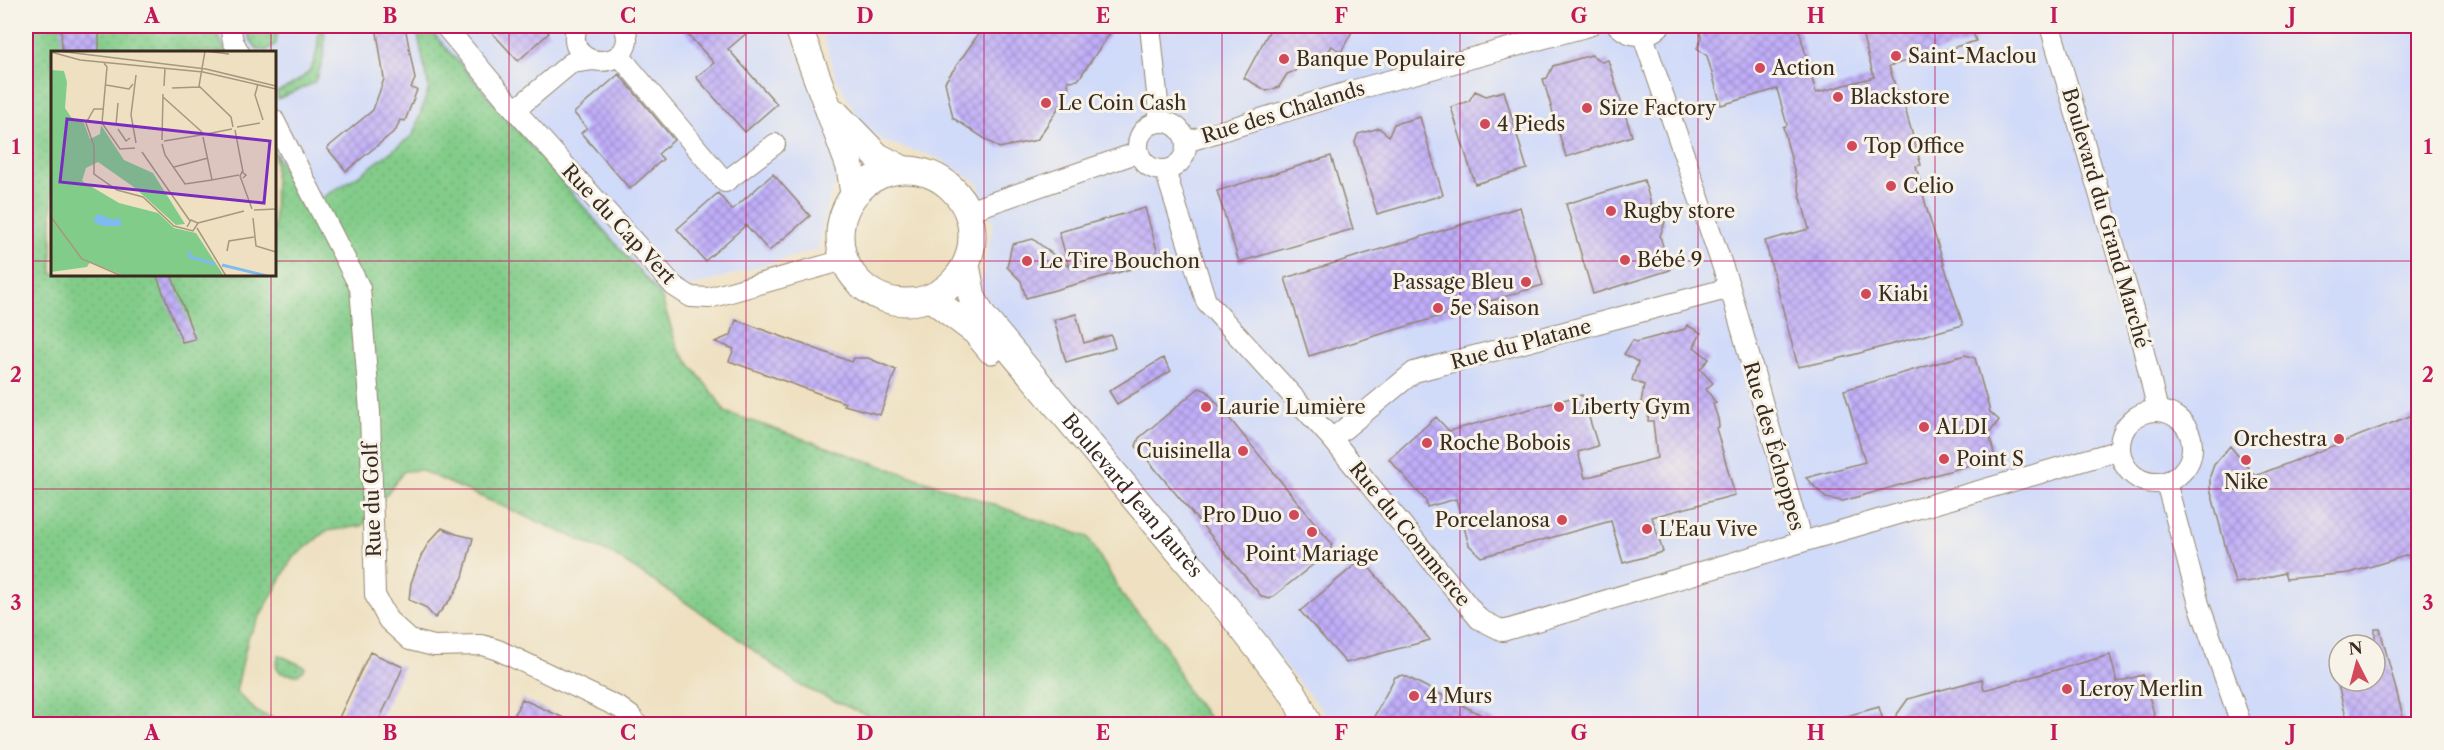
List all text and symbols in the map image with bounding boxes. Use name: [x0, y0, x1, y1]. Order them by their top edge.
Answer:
text: A: [143, 4, 160, 28]
text: B: [383, 4, 398, 28]
text: C: [620, 4, 636, 28]
text: D: [856, 4, 874, 28]
text: E: [1096, 4, 1110, 28]
text: F: [1334, 4, 1348, 28]
text: G: [1571, 4, 1588, 28]
text: H: [1807, 4, 1825, 28]
text: I: [2050, 4, 2058, 28]
text: J: [2284, 4, 2296, 28]
place label: Saint-Maclou: [1908, 44, 2037, 68]
place label: Banque Populaire: [1296, 47, 1466, 71]
marker: Saint-Maclou: [1889, 49, 1903, 63]
inset map: [51, 51, 276, 276]
marker: Banque Populaire: [1277, 52, 1291, 66]
place label: Action: [1771, 56, 1835, 80]
marker: Action: [1753, 61, 1767, 75]
street label: Rue des Chalands: [1199, 76, 1367, 148]
place label: Blackstore: [1850, 85, 1950, 109]
street label: Boulevard du Grand Marché: [2057, 85, 2155, 351]
marker: Blackstore: [1831, 90, 1845, 104]
place label: Le Coin Cash: [1058, 91, 1187, 115]
marker: Le Coin Cash: [1039, 96, 1053, 110]
place label: Size Factory: [1599, 96, 1717, 120]
marker: Size Factory: [1580, 101, 1594, 115]
place label: 4 Pieds: [1497, 112, 1565, 136]
marker: 4 Pieds: [1478, 117, 1492, 131]
place label: Top Office: [1864, 134, 1965, 158]
text: 1: [12, 135, 21, 159]
text: 1: [2424, 135, 2433, 159]
marker: Top Office: [1845, 139, 1859, 153]
street label: Rue du Cap Vert: [557, 159, 681, 289]
place label: Celio: [1903, 174, 1954, 198]
marker: Celio: [1884, 179, 1898, 193]
place label: Rugby store: [1623, 199, 1735, 223]
marker: Rugby store: [1604, 204, 1618, 218]
place label: Bébé 9: [1637, 248, 1703, 272]
place label: Le Tire Bouchon: [1039, 249, 1200, 273]
marker: Bébé 9: [1618, 253, 1632, 267]
marker: Le Tire Bouchon: [1020, 254, 1034, 268]
place label: Passage Bleu: [1392, 270, 1514, 294]
marker: Passage Bleu: [1519, 275, 1533, 289]
place label: Kiabi: [1878, 282, 1928, 306]
marker: Kiabi: [1859, 287, 1873, 301]
place label: 5e Saison: [1450, 296, 1540, 320]
marker: 5e Saison: [1431, 301, 1445, 315]
street label: Rue du Platane: [1448, 314, 1594, 374]
street label: Rue des Échoppes: [1738, 359, 1811, 533]
text: 2: [10, 363, 22, 387]
text: 2: [2422, 363, 2434, 387]
place label: Laurie Lumière: [1218, 395, 1366, 419]
place label: Liberty Gym: [1571, 395, 1691, 419]
marker: Laurie Lumière: [1199, 400, 1213, 414]
marker: Liberty Gym: [1552, 400, 1566, 414]
street label: Boulevard Jean Jaurès: [1057, 409, 1208, 582]
place label: ALDI: [1935, 415, 1987, 439]
marker: ALDI: [1917, 420, 1931, 434]
place label: Orchestra: [2233, 427, 2327, 451]
place label: Roche Bobois: [1439, 431, 1571, 455]
marker: Orchestra: [2332, 432, 2346, 446]
marker: Roche Bobois: [1420, 436, 1434, 450]
street label: Rue du Golf: [358, 439, 386, 558]
place label: Cuisinella: [1136, 439, 1231, 463]
marker: Cuisinella: [1236, 444, 1250, 458]
place label: Point S: [1956, 447, 2024, 471]
marker: Point S: [1937, 452, 1951, 466]
marker: Nike: [2239, 453, 2253, 467]
street label: Rue du Commerce: [1344, 457, 1476, 611]
place label: Nike: [2224, 470, 2268, 494]
place label: Pro Duo: [1202, 503, 1282, 527]
marker: Pro Duo: [1287, 508, 1301, 522]
place label: Porcelanosa: [1435, 508, 1550, 532]
marker: Porcelanosa: [1555, 513, 1569, 527]
place label: L'Eau Vive: [1659, 517, 1758, 541]
marker: L'Eau Vive: [1640, 522, 1654, 536]
marker: Point Mariage: [1305, 525, 1319, 539]
place label: Point Mariage: [1245, 542, 1379, 566]
text: 3: [10, 591, 22, 615]
text: 3: [2422, 591, 2434, 615]
north arrow: [2327, 633, 2387, 693]
text: N: [2347, 637, 2363, 659]
place label: Leroy Merlin: [2079, 677, 2203, 701]
marker: Leroy Merlin: [2060, 682, 2074, 696]
place label: 4 Murs: [1426, 684, 1492, 708]
marker: 4 Murs: [1407, 689, 1421, 703]
text: A: [143, 721, 160, 745]
text: B: [383, 721, 398, 745]
text: C: [620, 721, 636, 745]
text: D: [856, 721, 874, 745]
text: E: [1096, 721, 1110, 745]
text: F: [1334, 721, 1348, 745]
text: G: [1571, 721, 1588, 745]
text: H: [1807, 721, 1825, 745]
text: I: [2050, 721, 2058, 745]
text: J: [2284, 721, 2296, 745]

